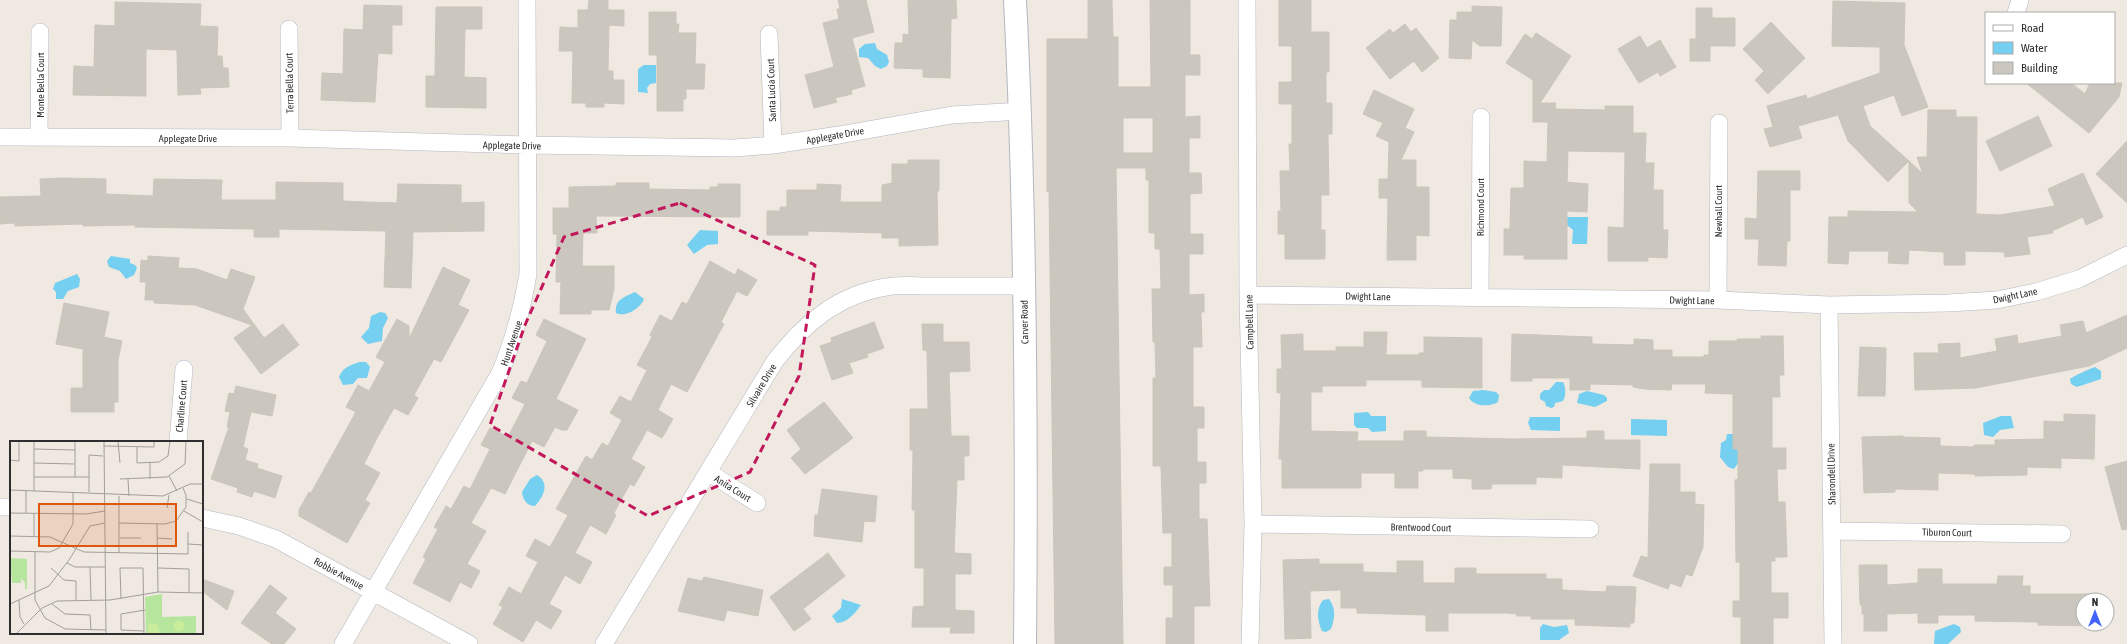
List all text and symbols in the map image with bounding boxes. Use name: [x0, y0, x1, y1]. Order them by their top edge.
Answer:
legend: [1985, 12, 2115, 84]
text: Road: [2021, 21, 2044, 35]
text: Water: [2021, 41, 2048, 55]
street label: Monte Bella Court: [35, 52, 46, 118]
street label: Terra Bella Court: [283, 53, 296, 113]
street label: Santa Lucia Court: [765, 58, 778, 122]
text: Building: [2021, 61, 2059, 75]
street label: Applegate Drive: [805, 125, 865, 146]
street label: Applegate Drive: [159, 133, 218, 144]
street label: Applegate Drive: [483, 139, 542, 152]
street label: Richmond Court: [1475, 178, 1486, 236]
street label: Newhall Court: [1713, 185, 1724, 237]
street label: Dwight Lane: [1992, 285, 2039, 306]
street label: Dwight Lane: [1345, 291, 1391, 302]
street label: Campbell Lane: [1244, 294, 1255, 350]
street label: Dwight Lane: [1669, 295, 1715, 306]
street label: Carver Road: [1019, 300, 1030, 344]
street label: Hunt Avenue: [499, 319, 525, 367]
street label: Silvaire Drive: [744, 361, 779, 409]
street label: Charline Court: [174, 379, 189, 433]
inset map: [10, 441, 203, 634]
street label: Sharondell Drive: [1825, 443, 1838, 505]
street label: Anita Court: [713, 473, 753, 504]
street label: Brentwood Court: [1390, 521, 1452, 534]
street label: Tiburon Court: [1922, 527, 1972, 538]
street label: Robbie Avenue: [312, 555, 366, 592]
north arrow: [2075, 592, 2115, 632]
text: N: [2092, 596, 2098, 608]

